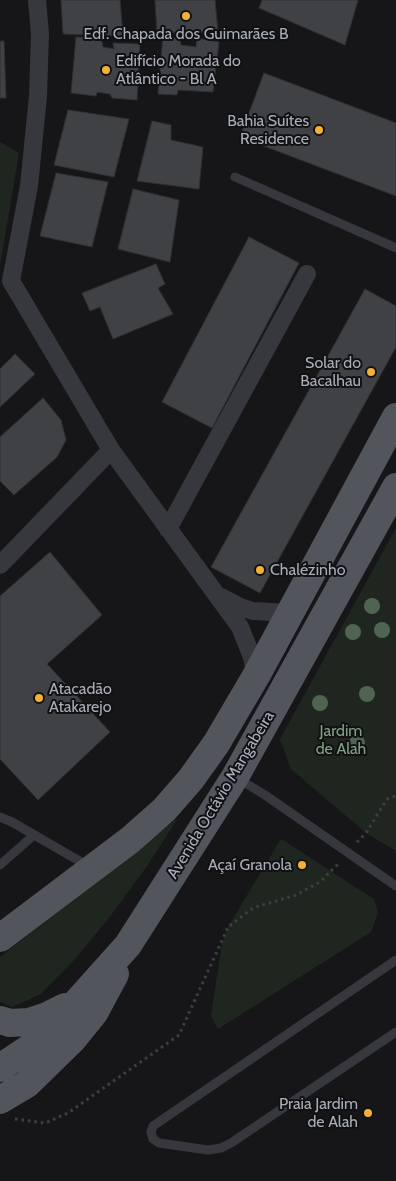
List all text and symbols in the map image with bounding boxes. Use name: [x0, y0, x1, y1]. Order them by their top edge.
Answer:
marker: Edf. Chapada dos Guimarães B: [180, 10, 192, 22]
place label: Edf. Chapada dos Guimarães B: [84, 24, 288, 44]
place label: Edifício Morada do Atlântico - Bl A: [116, 51, 241, 89]
marker: Edifício Morada do Atlântico - Bl A: [100, 64, 112, 76]
place label: Bahia Suítes Residence: [227, 111, 309, 149]
marker: Bahia Suítes Residence: [313, 124, 325, 136]
place label: Solar do Bacalhau: [300, 353, 361, 391]
marker: Solar do Bacalhau: [365, 366, 377, 378]
place label: Chalézinho: [270, 560, 345, 580]
marker: Chalézinho: [254, 564, 266, 576]
place label: Atacadão Atakarejo: [49, 679, 112, 717]
marker: Atacadão Atakarejo: [33, 692, 45, 704]
street label: Avenida Octávio Mangabeira: [163, 708, 279, 882]
park label: Jardim de Alah: [316, 721, 366, 759]
place label: Açaí Granola: [208, 855, 292, 875]
marker: Açaí Granola: [296, 859, 308, 871]
place label: Praia Jardim de Alah: [279, 1094, 358, 1132]
marker: Praia Jardim de Alah: [362, 1107, 374, 1119]

